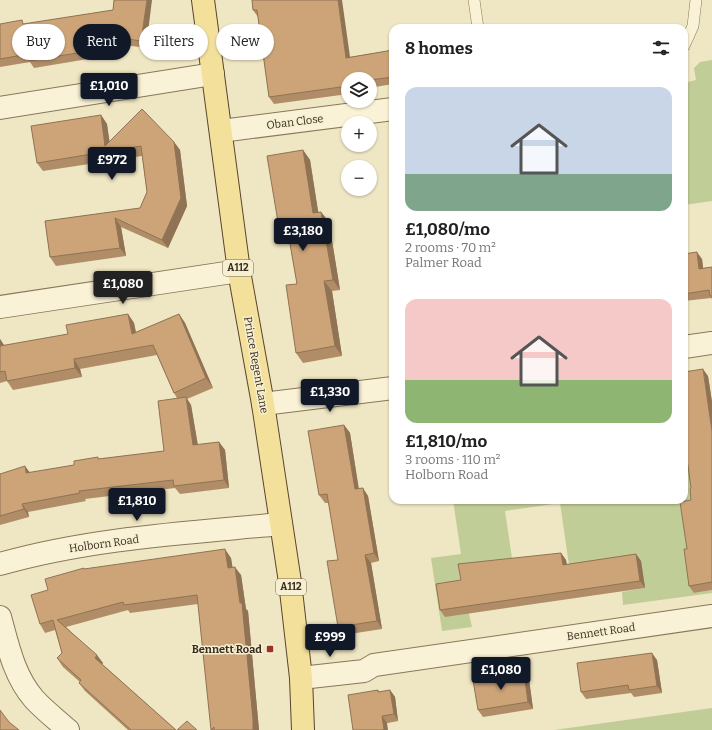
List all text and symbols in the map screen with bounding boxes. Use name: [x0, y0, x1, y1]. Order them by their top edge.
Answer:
chip: Buy: [12, 24, 65, 60]
chip: Rent: [73, 24, 131, 60]
chip: Filters: [139, 24, 208, 60]
chip: New: [216, 24, 274, 60]
icon: filters: [650, 37, 672, 59]
text: 8 homes: [405, 38, 473, 59]
map controls: [341, 72, 377, 196]
button: layers: [341, 72, 377, 108]
pin: £1,010: [76, 73, 142, 107]
text: £1,010: [90, 78, 128, 93]
street label: Oban Close: [266, 112, 324, 132]
icon: home: [503, 113, 575, 185]
button: +: [341, 116, 377, 152]
pin: £972: [88, 147, 136, 181]
text: £972: [97, 152, 127, 167]
button: −: [341, 160, 377, 196]
pin: £3,180: [270, 218, 336, 252]
text: £1,080/mo: [405, 219, 490, 240]
text: £3,180: [283, 223, 323, 238]
text: 2 rooms · 70 m²: [405, 240, 496, 255]
text: Palmer Road: [405, 255, 482, 270]
road number: A112: [223, 260, 253, 276]
pin: £1,080: [90, 271, 156, 305]
text: £1,080: [102, 276, 144, 291]
street label: Prince Regent Lane: [241, 316, 271, 414]
icon: home: [503, 325, 575, 397]
pin: £1,330: [297, 379, 363, 413]
text: £1,330: [310, 384, 350, 399]
text: £1,810/mo: [405, 431, 487, 452]
text: 3 rooms · 110 m²: [405, 452, 500, 467]
text: Holborn Road: [405, 467, 488, 482]
pin: £1,810: [104, 488, 170, 522]
text: £1,810: [117, 493, 157, 508]
street label: Holborn Road: [68, 533, 140, 555]
road number: A112: [276, 579, 306, 595]
street label: Bennett Road: [566, 621, 637, 643]
pin: £999: [306, 624, 354, 658]
text: £999: [314, 629, 346, 644]
place label: Bennett Road: [192, 643, 262, 656]
marker: Bennett Road: [265, 644, 275, 654]
pin: £1,080: [468, 657, 534, 691]
text: £1,080: [480, 662, 522, 677]

